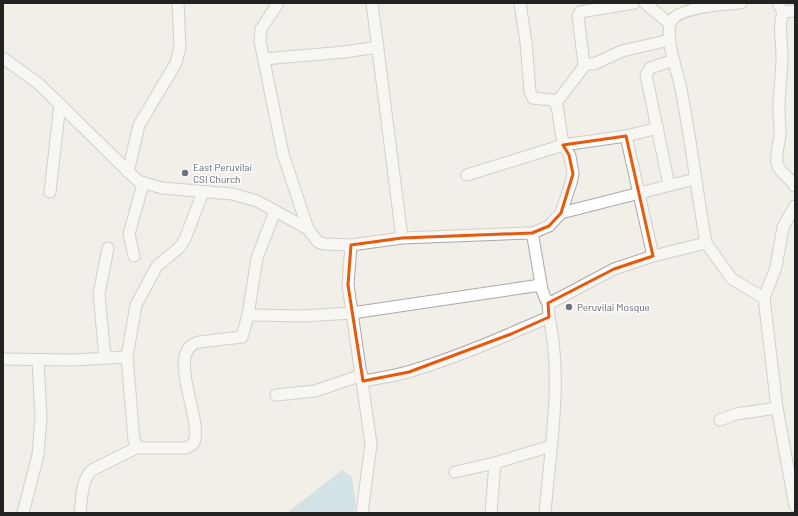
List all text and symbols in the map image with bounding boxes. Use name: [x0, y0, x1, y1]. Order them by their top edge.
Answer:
place label: East Peruvilai CSI Church: [193, 161, 252, 185]
marker: East Peruvilai CSI Church: [180, 168, 190, 178]
place label: Peruvilai Mosque: [577, 301, 650, 313]
marker: Peruvilai Mosque: [564, 302, 574, 312]

